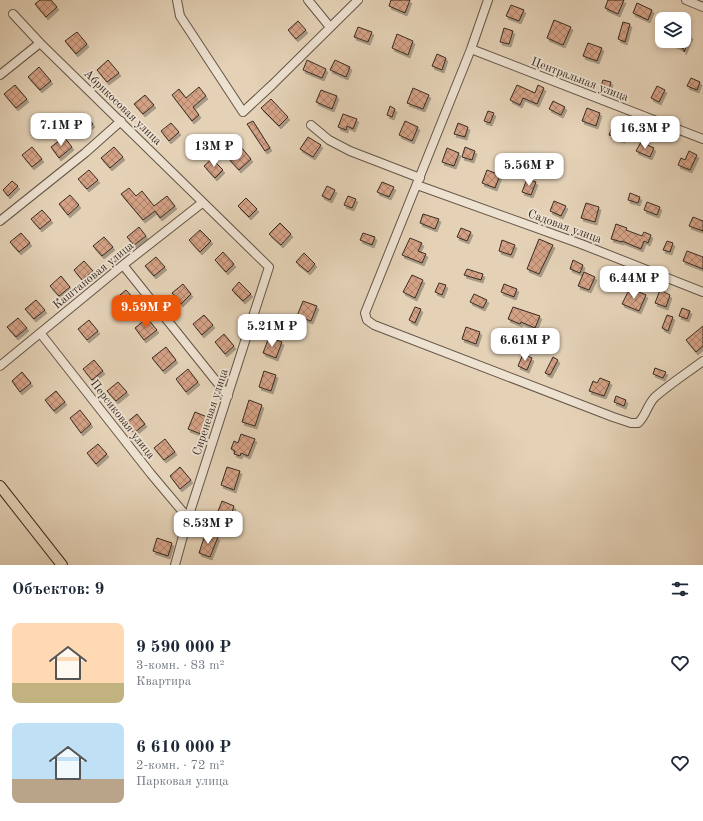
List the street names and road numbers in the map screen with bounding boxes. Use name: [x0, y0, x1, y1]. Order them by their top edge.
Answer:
street label: Центральная улица: [529, 56, 630, 104]
street label: Абрикосовая улица: [81, 68, 164, 148]
street label: Садовая улица: [526, 208, 603, 246]
street label: Каштановая улица: [51, 240, 136, 312]
street label: Сиреневая улица: [191, 367, 231, 457]
street label: Персиковая улица: [88, 378, 157, 462]

